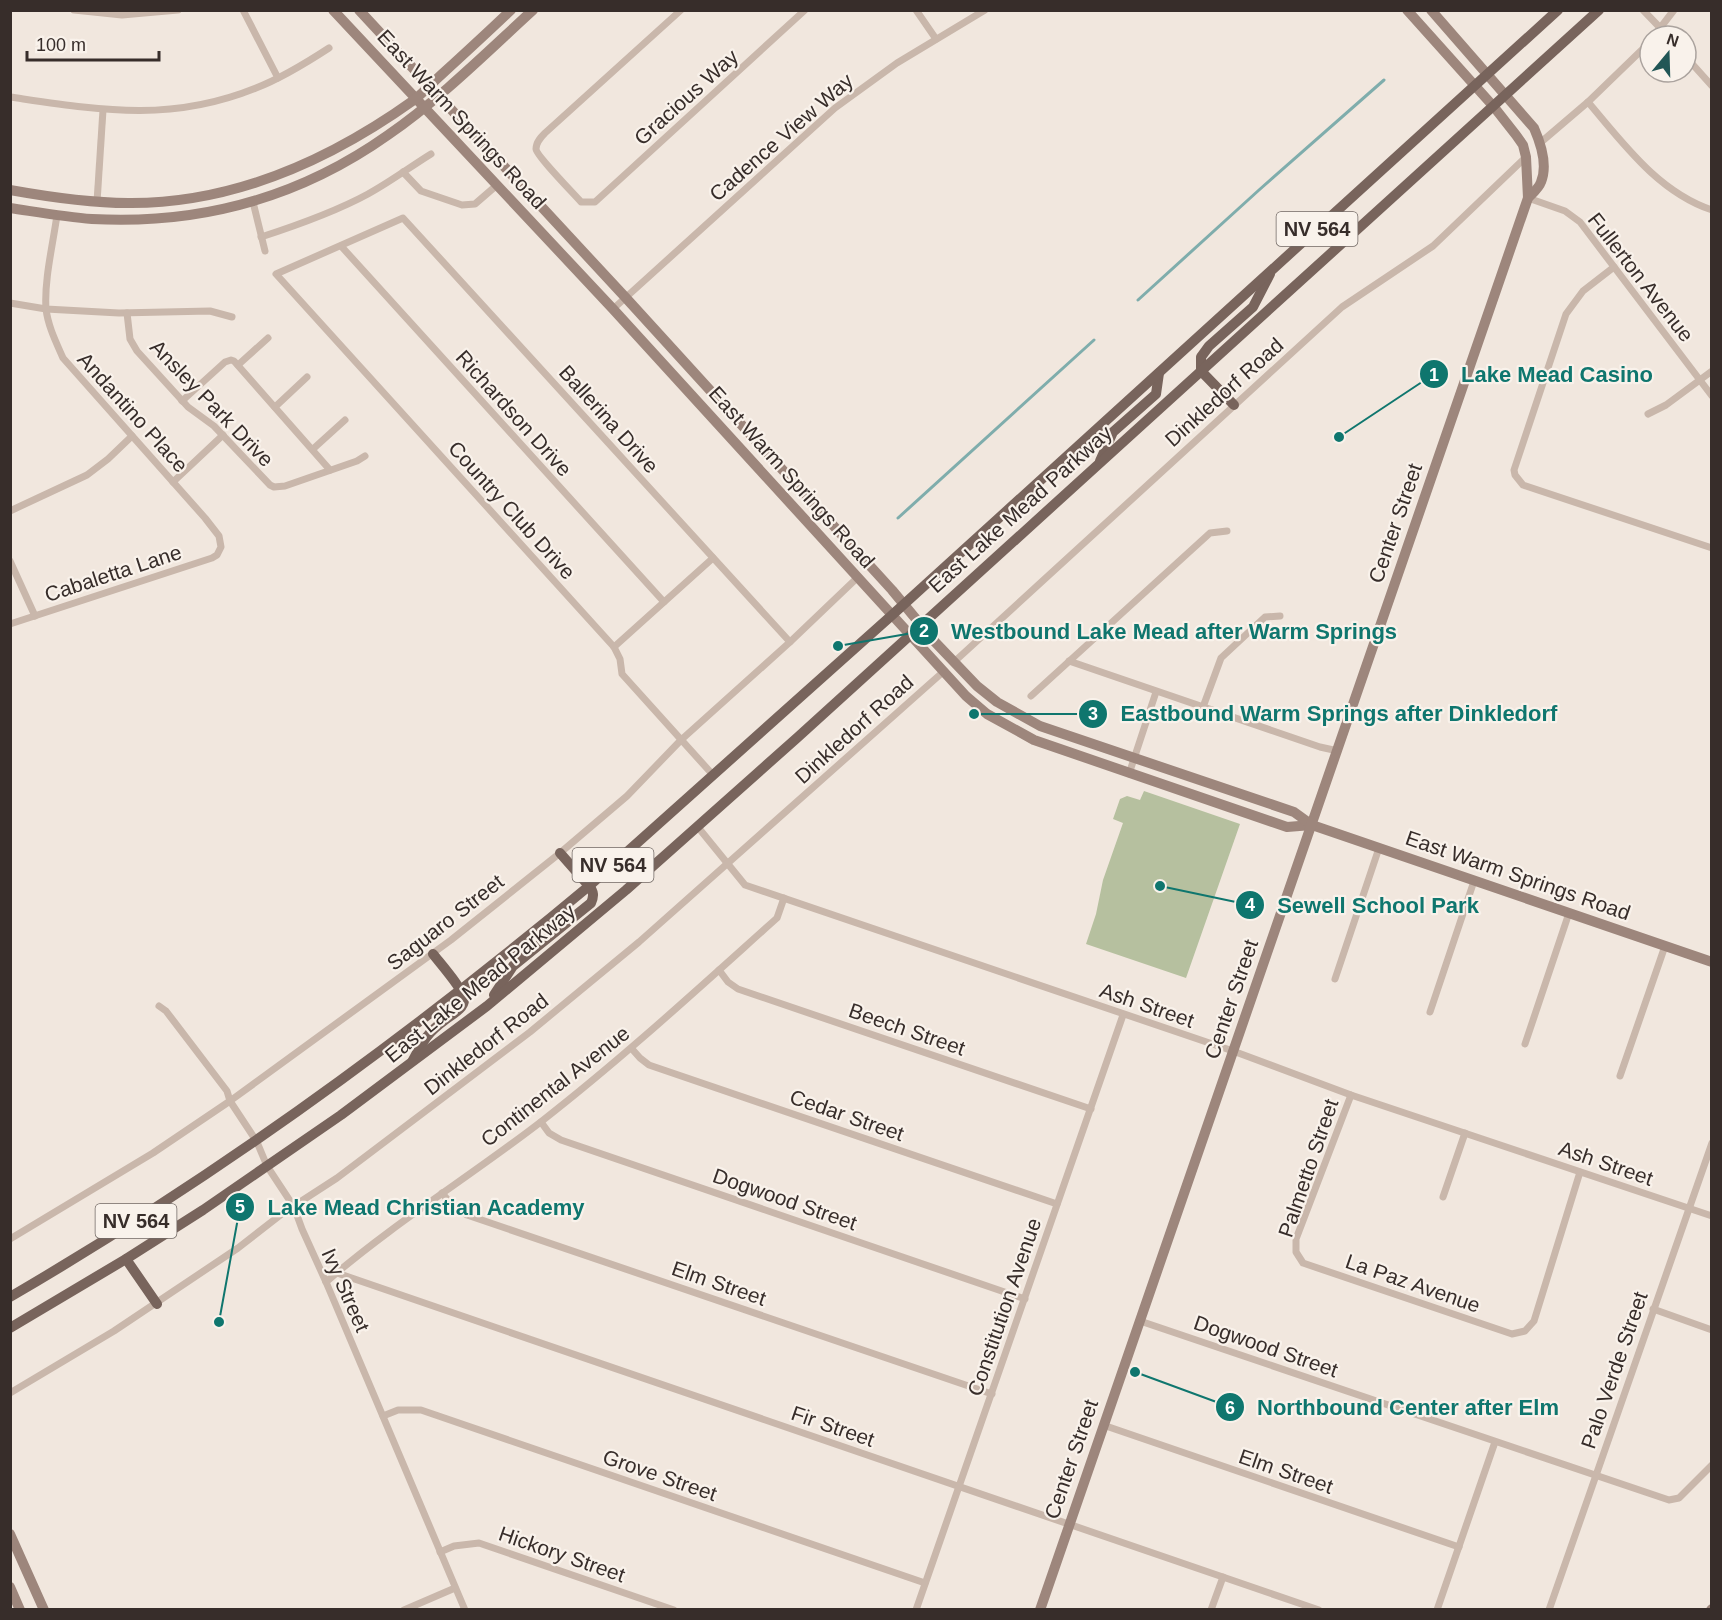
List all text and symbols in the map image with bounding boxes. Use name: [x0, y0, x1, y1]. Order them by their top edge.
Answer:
scale bar: [27, 24, 159, 62]
north arrow: [1638, 24, 1698, 84]
street label: East Warm Springs Road: [373, 25, 551, 213]
text: N: [1664, 30, 1681, 50]
text: 100 m: [36, 35, 86, 55]
street label: Gracious Way: [630, 44, 743, 149]
street label: Cadence View Way: [705, 68, 858, 205]
street label: Fullerton Avenue: [1584, 208, 1698, 346]
road number: NV 564: [1276, 212, 1358, 246]
street label: Dinkledorf Road: [1160, 333, 1288, 451]
street label: Ansley Park Drive: [146, 335, 278, 471]
street label: Richardson Drive: [452, 345, 576, 481]
street label: Andantino Place: [73, 347, 193, 477]
callout: Lake Mead Casino: [1419, 354, 1665, 394]
street label: Ballerina Drive: [555, 361, 663, 477]
text: Lake Mead Casino: [1461, 362, 1653, 387]
text: 1: [1429, 365, 1439, 385]
street label: East Warm Springs Road: [704, 382, 880, 572]
street label: East Lake Mead Parkway: [924, 420, 1117, 597]
street label: Country Club Drive: [444, 436, 580, 584]
street label: Center Street: [1364, 460, 1426, 586]
street label: Cabaletta Lane: [42, 540, 184, 606]
callout: Westbound Lake Mead after Warm Springs: [909, 611, 1409, 651]
text: Westbound Lake Mead after Warm Springs: [951, 619, 1397, 644]
text: 2: [919, 621, 929, 641]
street label: Dinkledorf Road: [790, 670, 918, 788]
callout: Eastbound Warm Springs after Dinkledorf: [1078, 694, 1569, 734]
text: Eastbound Warm Springs after Dinkledorf: [1121, 701, 1558, 726]
text: 3: [1088, 704, 1098, 724]
street label: East Warm Springs Road: [1403, 826, 1633, 924]
road number: NV 564: [572, 848, 654, 882]
street label: Saguaro Street: [382, 869, 508, 975]
callout: Sewell School Park: [1235, 885, 1491, 925]
text: Sewell School Park: [1277, 893, 1480, 918]
text: 4: [1245, 895, 1255, 915]
street label: East Lake Mead Parkway: [380, 899, 580, 1067]
street label: Center Street: [1200, 936, 1262, 1062]
street label: Ash Street: [1097, 978, 1197, 1032]
street label: Dinkledorf Road: [420, 989, 552, 1099]
street label: Beech Street: [846, 998, 968, 1060]
street label: Continental Avenue: [476, 1021, 634, 1151]
street label: Cedar Street: [787, 1085, 907, 1145]
street label: Palmetto Street: [1274, 1096, 1342, 1240]
street label: Ash Street: [1556, 1136, 1656, 1190]
street label: Dogwood Street: [710, 1164, 860, 1234]
callout: Lake Mead Christian Academy: [225, 1187, 597, 1227]
text: Lake Mead Christian Academy: [267, 1195, 585, 1220]
text: 5: [235, 1197, 245, 1217]
road number: NV 564: [96, 1204, 176, 1238]
street label: Constitution Avenue: [963, 1215, 1045, 1399]
street label: Ivy Street: [317, 1245, 375, 1335]
street label: La Paz Avenue: [1343, 1249, 1483, 1317]
street label: Elm Street: [669, 1256, 769, 1310]
street label: Palo Verde Street: [1576, 1288, 1652, 1452]
street label: Dogwood Street: [1191, 1311, 1341, 1381]
callout: Northbound Center after Elm: [1215, 1387, 1571, 1427]
text: Northbound Center after Elm: [1257, 1395, 1559, 1420]
street label: Center Street: [1040, 1396, 1102, 1522]
text: 6: [1225, 1398, 1235, 1418]
street label: Fir Street: [788, 1401, 878, 1451]
street label: Elm Street: [1236, 1444, 1336, 1498]
street label: Grove Street: [600, 1445, 720, 1505]
street label: Hickory Street: [496, 1522, 628, 1586]

